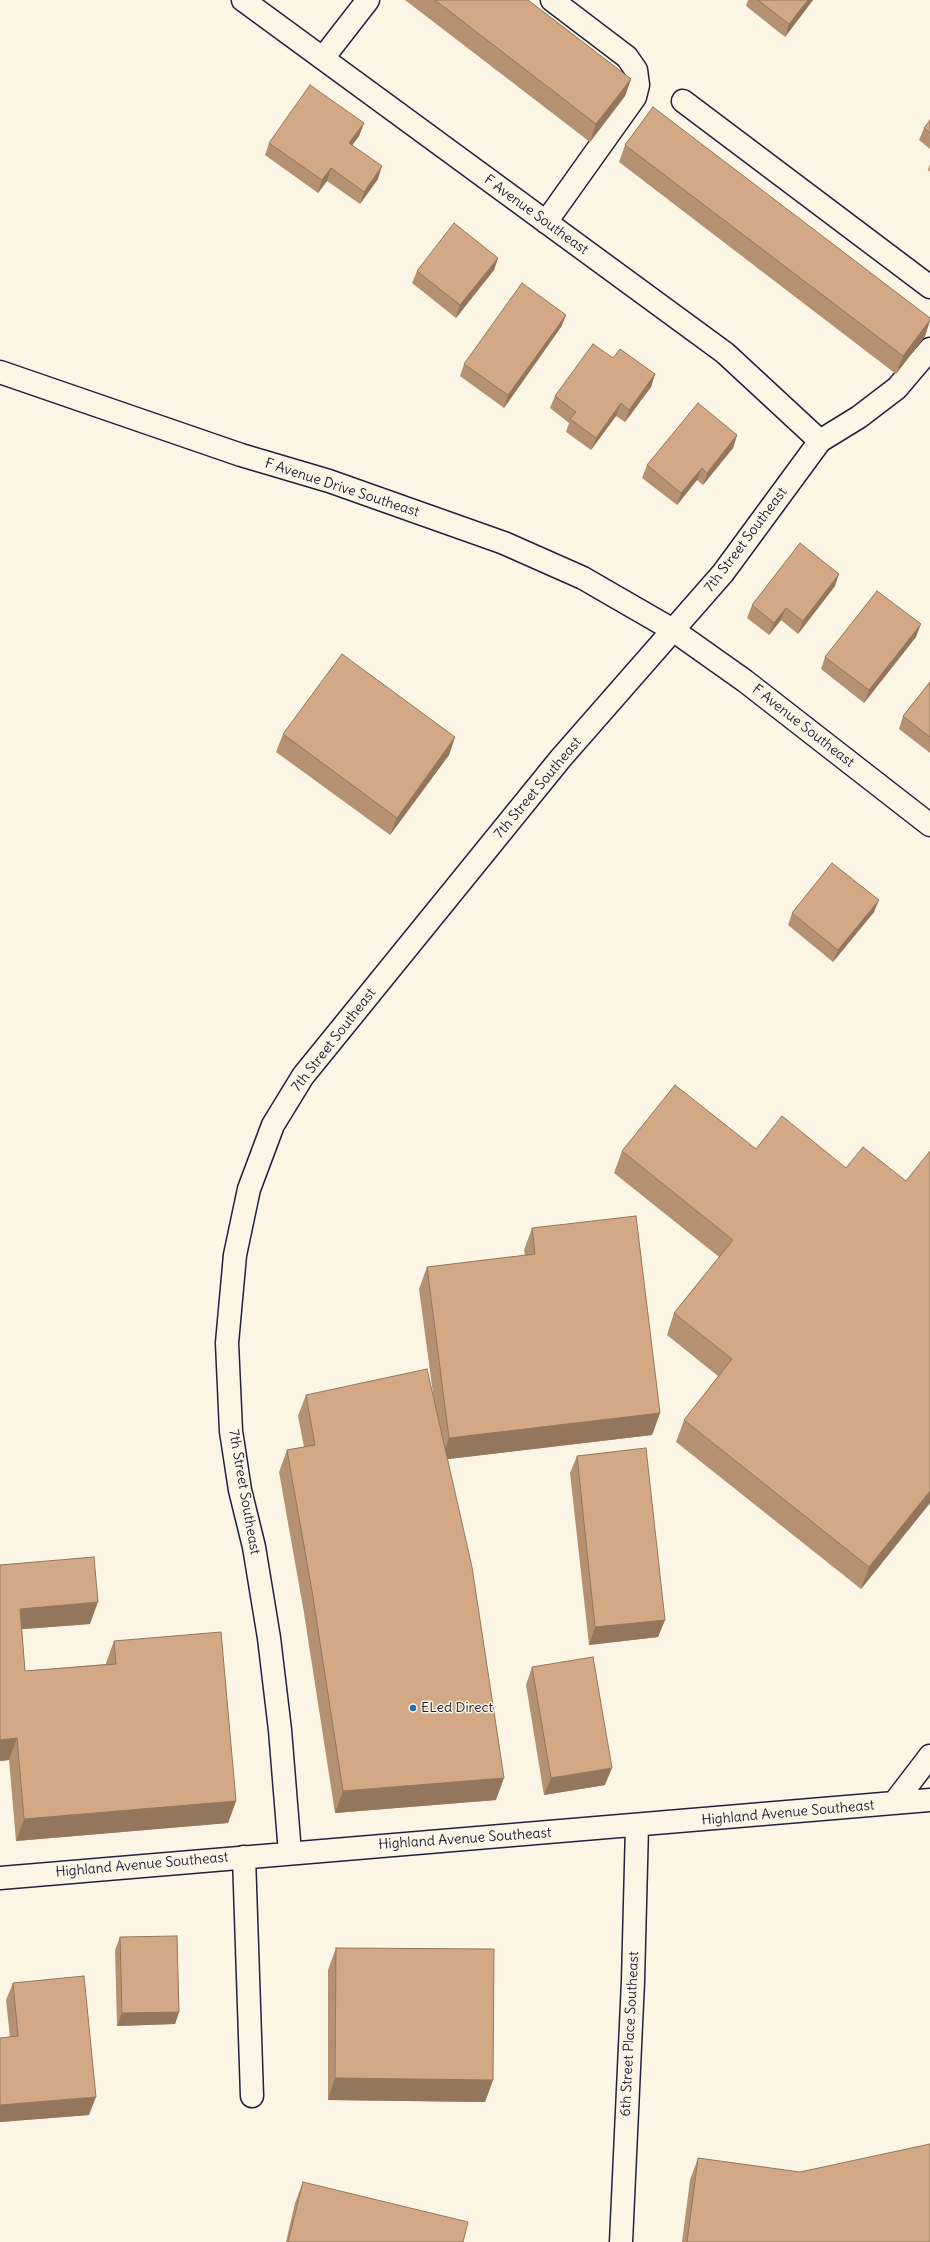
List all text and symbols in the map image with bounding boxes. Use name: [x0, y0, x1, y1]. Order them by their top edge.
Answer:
street label: F Avenue Southeast: [481, 172, 591, 258]
street label: F Avenue Drive Southeast: [263, 455, 421, 521]
street label: 7th Street Southeast: [701, 484, 791, 596]
street label: F Avenue Southeast: [749, 681, 857, 771]
street label: 7th Street Southeast: [491, 734, 585, 842]
street label: 7th Street Southeast: [288, 985, 380, 1095]
street label: 7th Street Southeast: [225, 1428, 263, 1556]
place label: ELed Direct: [421, 1700, 493, 1716]
marker: ELed Direct: [408, 1703, 418, 1713]
street label: Highland Avenue Southeast: [701, 1797, 875, 1829]
street label: Highland Avenue Southeast: [378, 1825, 552, 1853]
street label: Highland Avenue Southeast: [55, 1849, 229, 1881]
street label: 6th Street Place Southeast: [617, 1951, 643, 2117]

